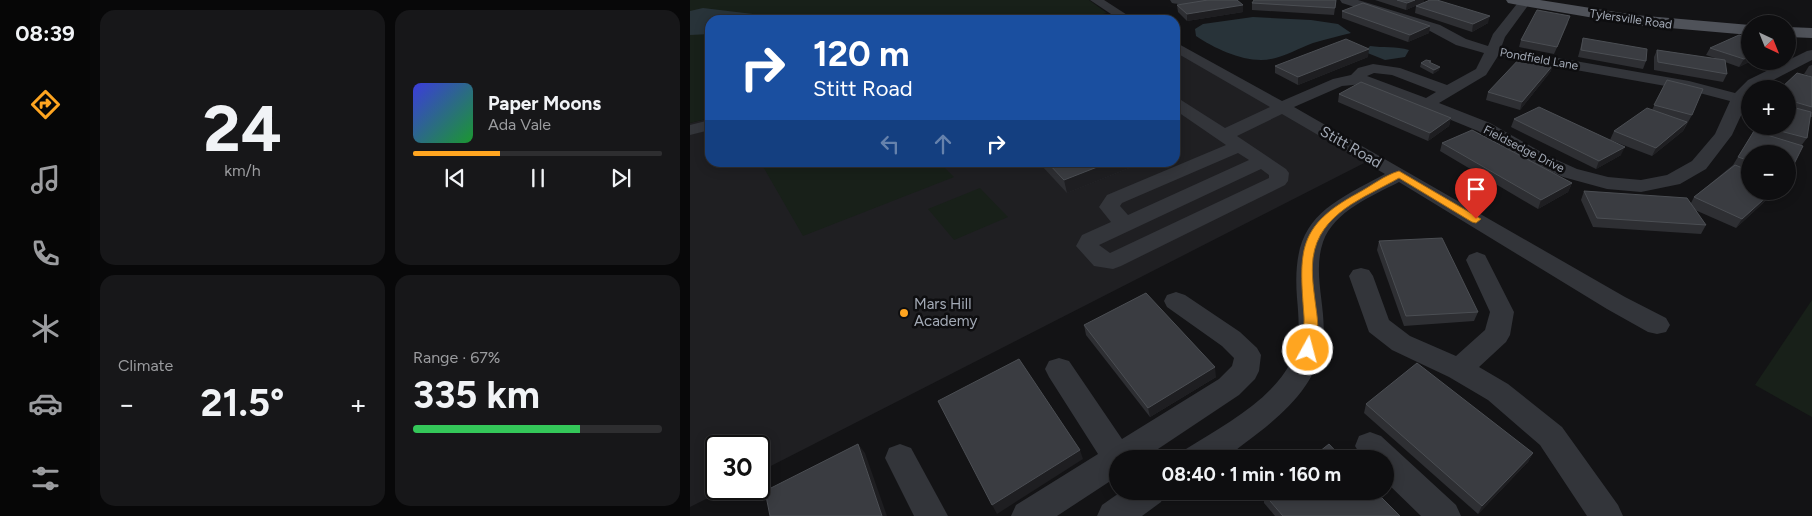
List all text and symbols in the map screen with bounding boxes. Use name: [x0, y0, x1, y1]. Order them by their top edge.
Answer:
street label: Tylersville Road: [1589, 6, 1673, 32]
north arrow: [1741, 15, 1796, 70]
map controls: [1741, 15, 1796, 200]
text: 08:39: [15, 20, 75, 47]
text: 120 m: [813, 33, 910, 75]
icon: right: [730, 35, 795, 100]
street label: Pondfield Lane: [1499, 45, 1580, 73]
text: Stitt Road: [813, 75, 913, 102]
button: +: [1741, 80, 1796, 135]
icon: directions: [28, 87, 63, 122]
text: 24: [203, 89, 282, 167]
text: Paper Moons: [488, 92, 601, 115]
text: Ada Vale: [488, 115, 551, 134]
street label: Stitt Road: [1317, 122, 1385, 172]
street label: Fieldsedge Drive: [1481, 123, 1567, 176]
icon: left: [876, 130, 904, 158]
icon: ahead: [929, 130, 957, 158]
icon: right: [982, 130, 1010, 158]
button: −: [1741, 145, 1796, 200]
text: km/h: [224, 161, 261, 180]
icon: music: [28, 162, 63, 197]
icon: previous: [441, 164, 469, 192]
icon: pause: [524, 164, 552, 192]
icon: next: [607, 164, 635, 192]
pin: [1455, 168, 1497, 219]
icon: arrive: [1462, 175, 1490, 203]
icon: phone: [28, 236, 63, 271]
place label: Mars Hill Academy: [914, 295, 977, 330]
marker: Mars Hill Academy: [898, 307, 910, 319]
icon: climate: [28, 311, 63, 346]
position arrow: [1281, 323, 1333, 375]
text: Range · 67%: [413, 348, 500, 367]
text: Climate: [118, 356, 173, 375]
text: 335 km: [413, 372, 540, 418]
text: 21.5°: [201, 380, 284, 426]
icon: car: [28, 386, 63, 421]
text: −: [118, 387, 135, 421]
text: +: [350, 387, 367, 421]
speed limit sign: 30: [705, 435, 770, 500]
icon: filters: [28, 461, 63, 496]
text: 08:40 · 1 min · 160 m: [1162, 463, 1341, 486]

